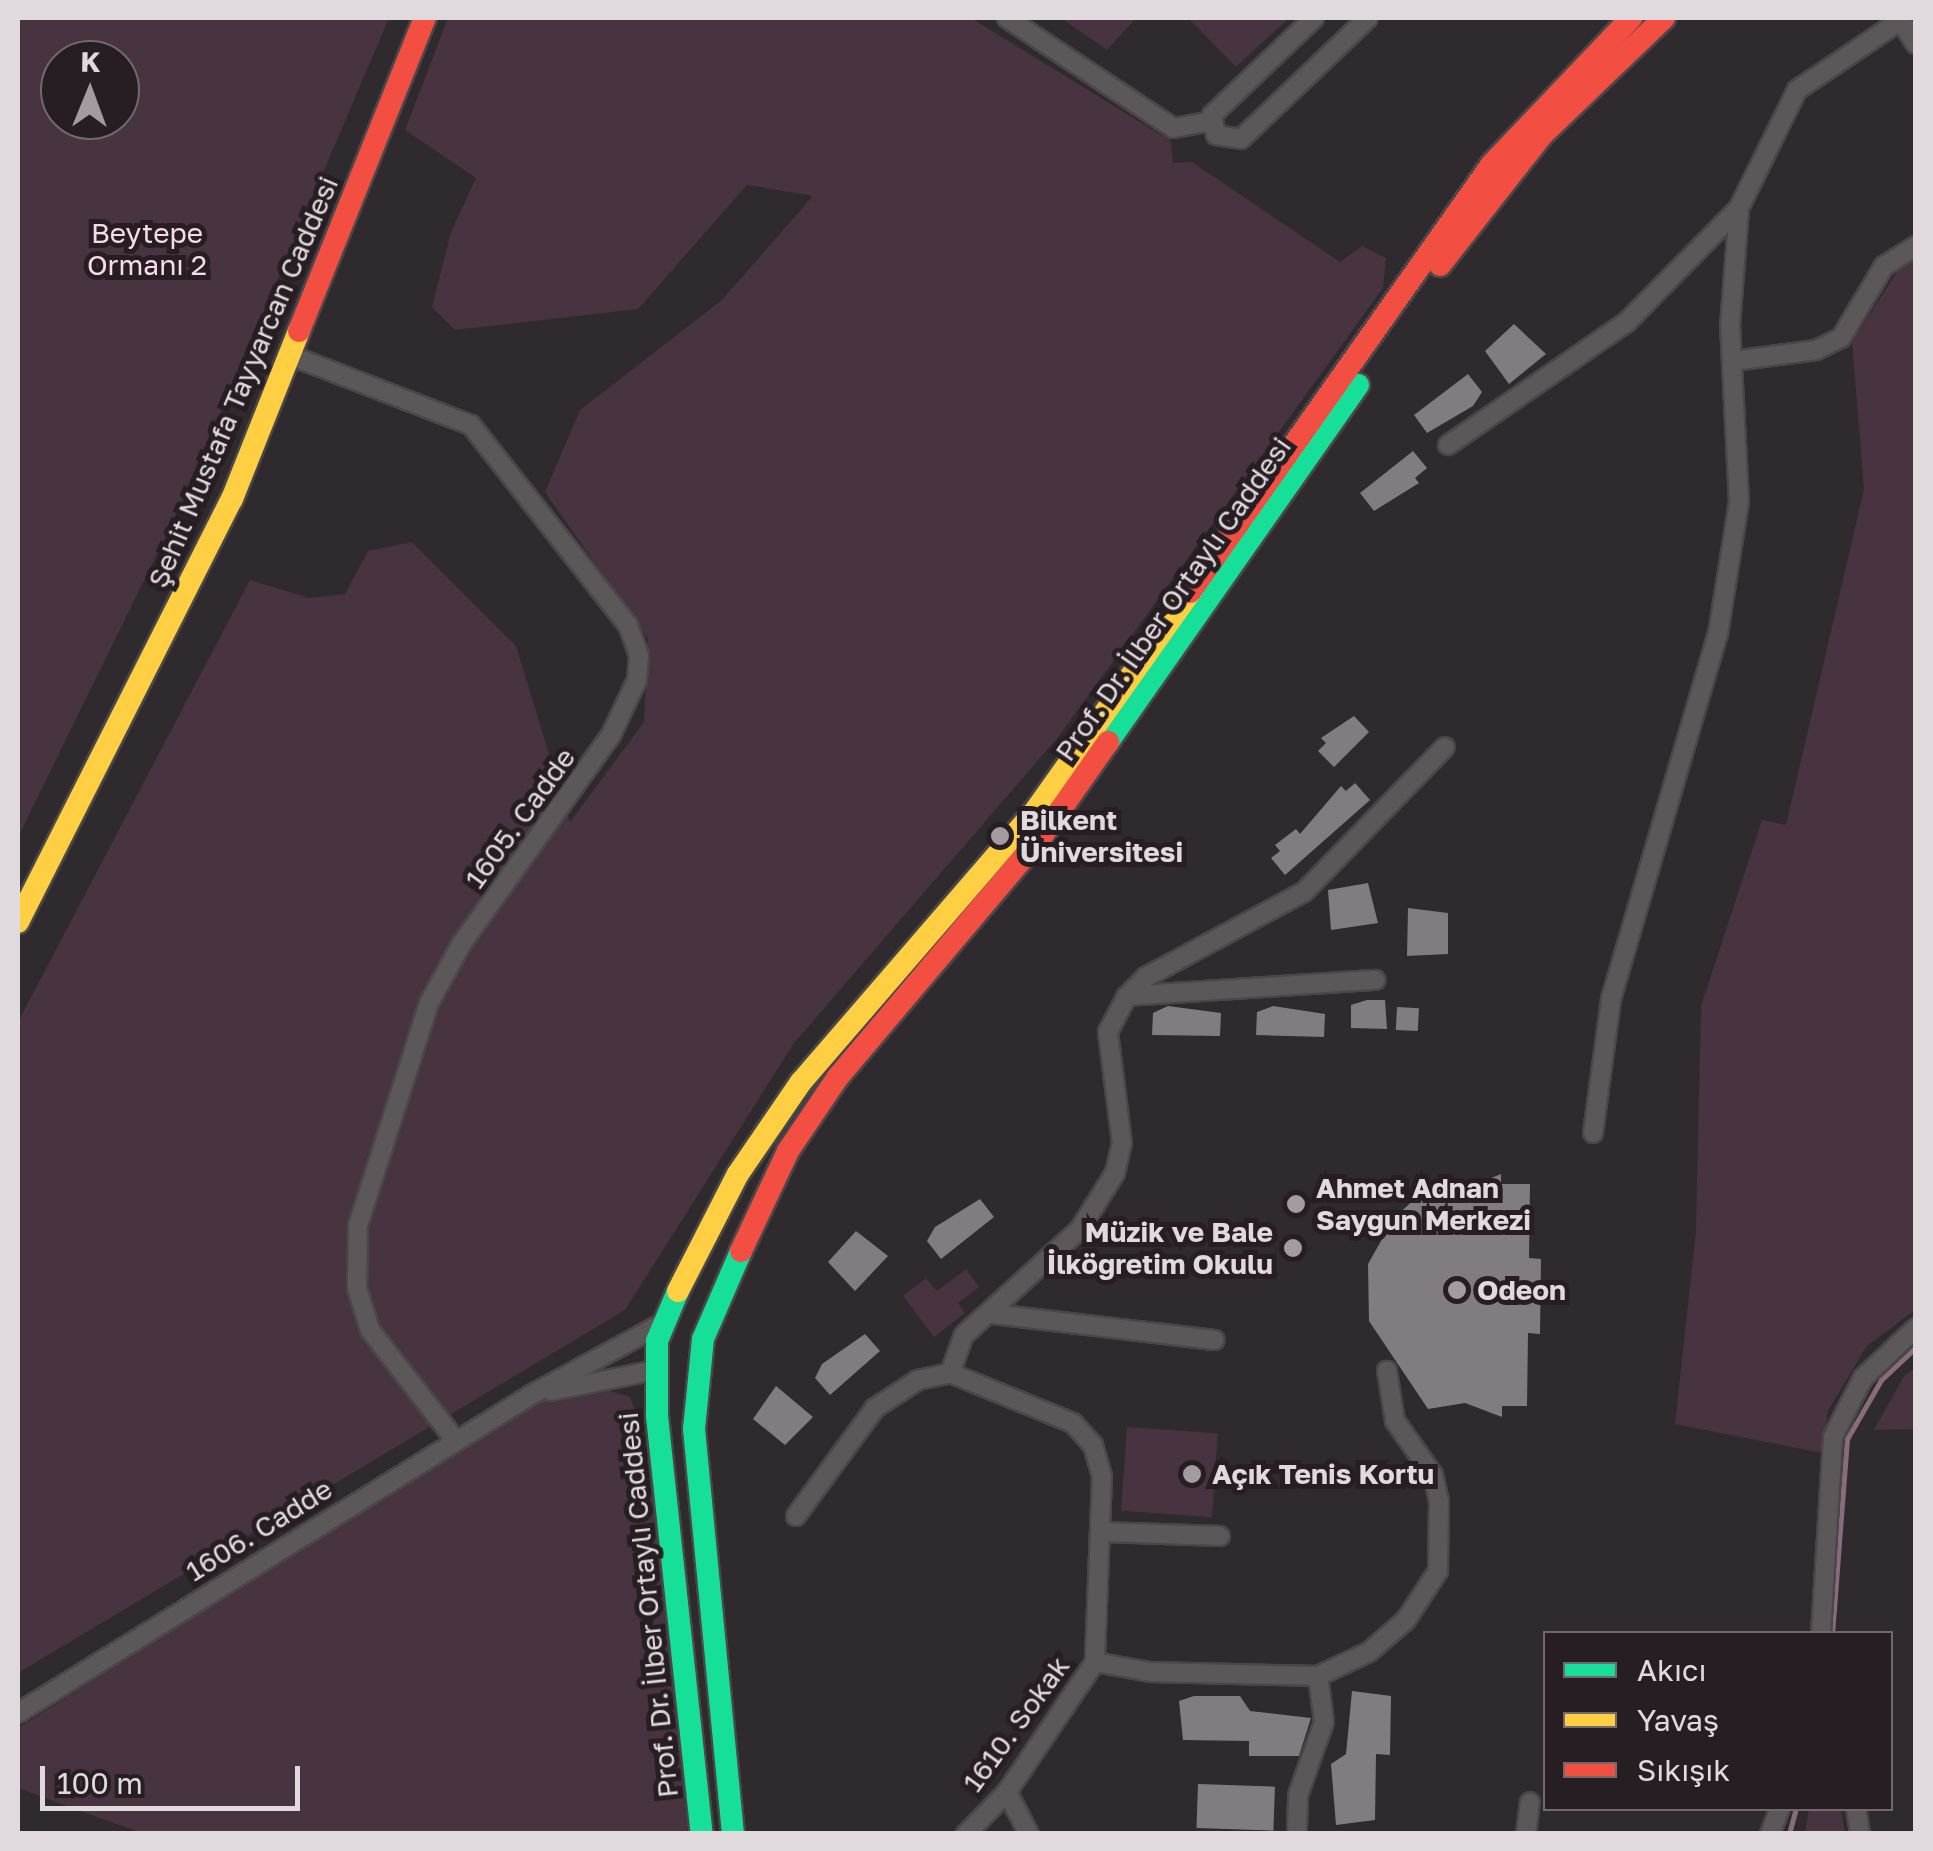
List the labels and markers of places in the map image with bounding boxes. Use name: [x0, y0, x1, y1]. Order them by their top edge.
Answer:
place label: Bilkent Üniversitesi: [1020, 803, 1183, 869]
marker: Bilkent Üniversitesi: [989, 825, 1011, 847]
place label: Ahmet Adnan Saygun Merkezi: [1316, 1171, 1531, 1237]
marker: Ahmet Adnan Saygun Merkezi: [1285, 1193, 1307, 1215]
place label: Müzik ve Bale İlköğretim Okulu: [1047, 1215, 1273, 1281]
marker: Müzik ve Bale İlköğretim Okulu: [1282, 1237, 1304, 1259]
place label: Odeon: [1477, 1273, 1566, 1307]
marker: Odeon: [1446, 1279, 1468, 1301]
place label: Açık Tenis Kortu: [1212, 1457, 1434, 1491]
marker: Açık Tenis Kortu: [1181, 1463, 1203, 1485]

